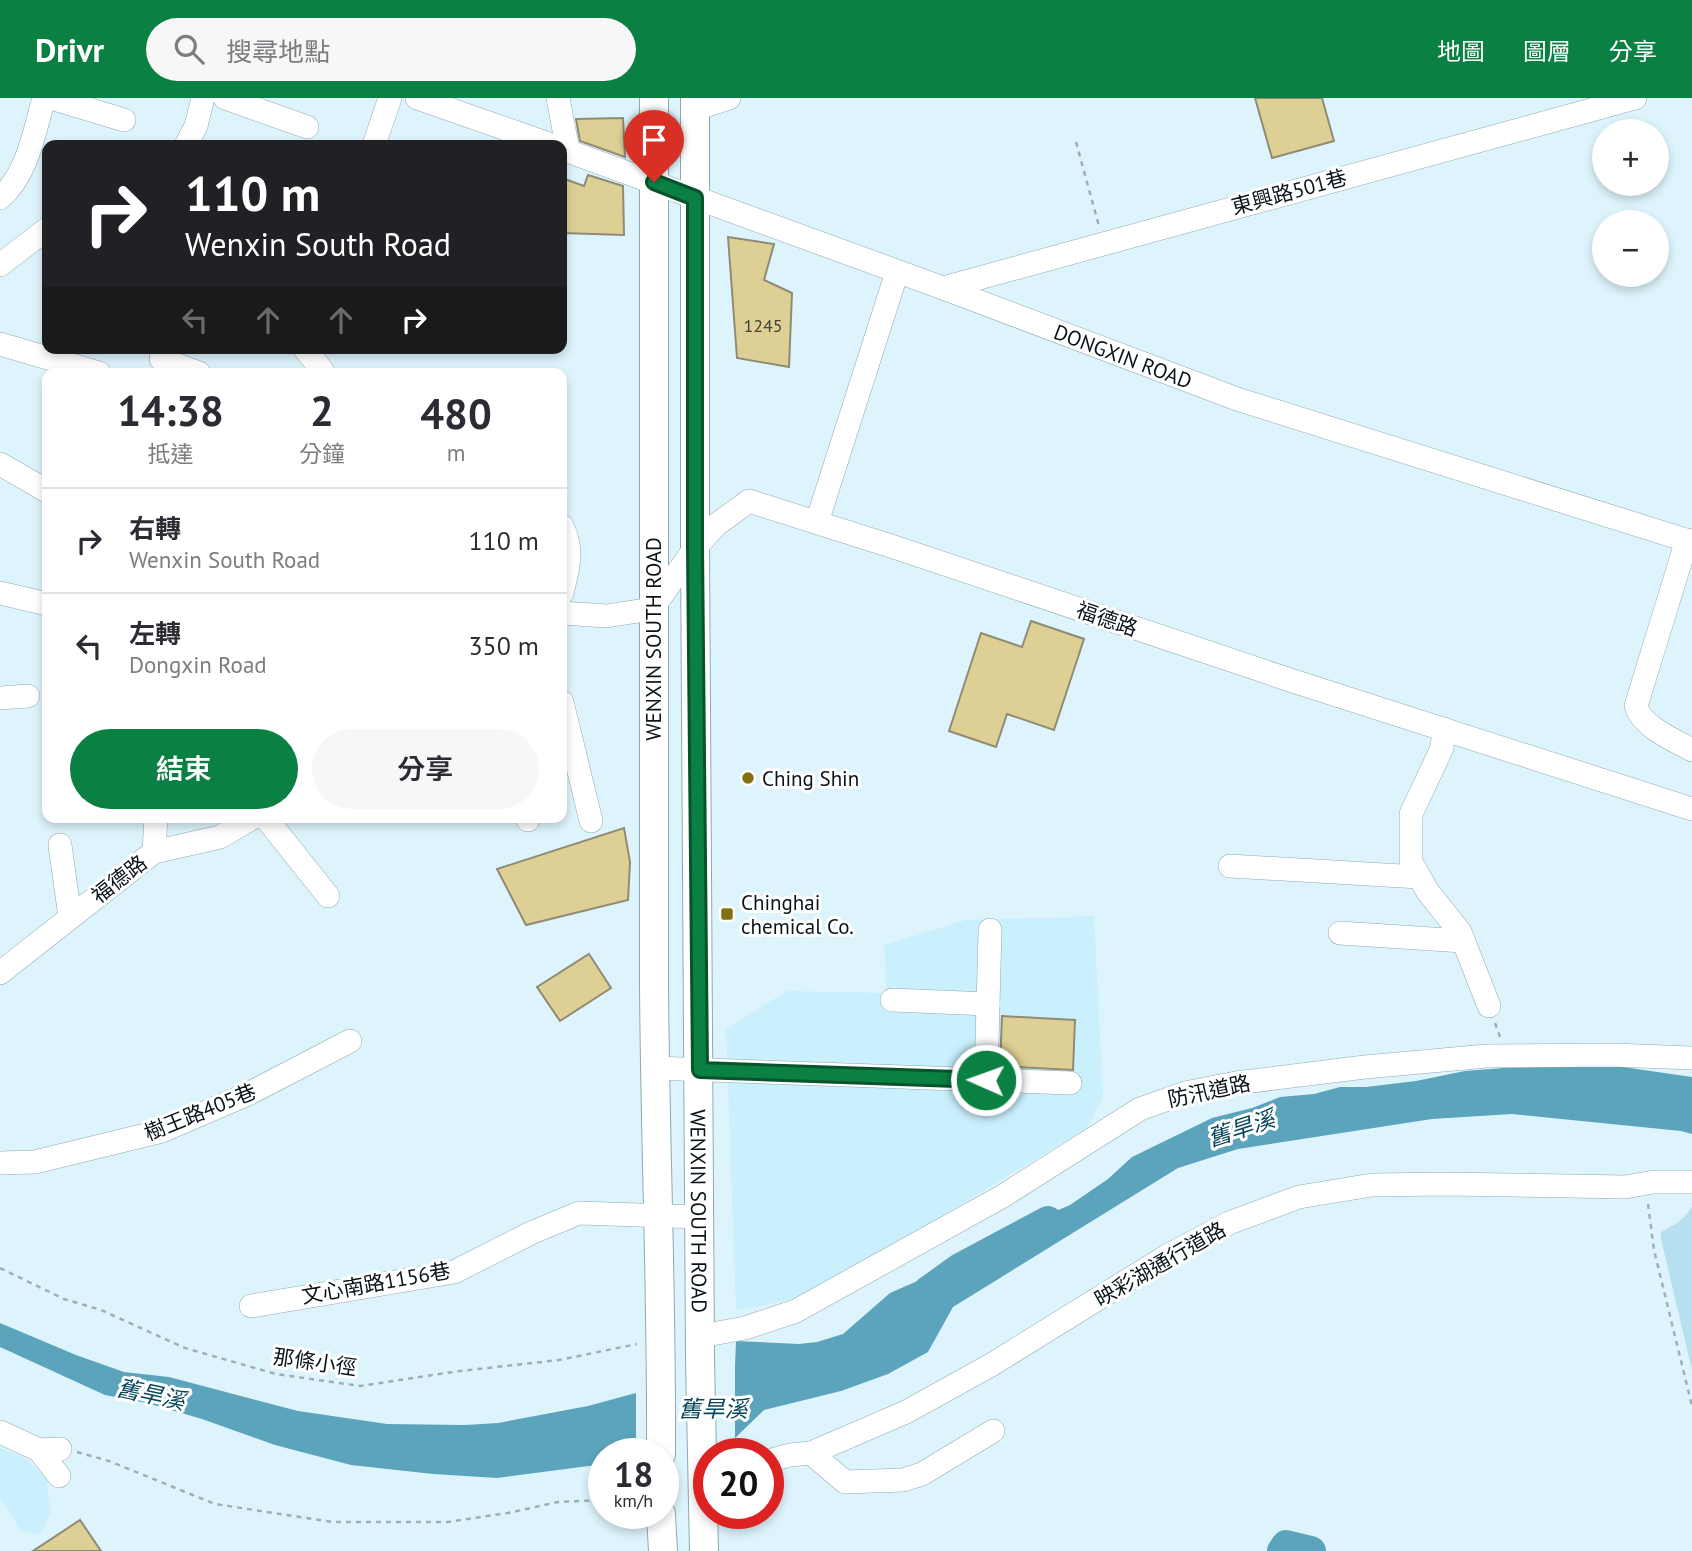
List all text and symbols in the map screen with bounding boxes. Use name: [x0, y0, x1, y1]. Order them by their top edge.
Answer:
search box: [146, 18, 636, 81]
text: Drivr: [35, 28, 104, 71]
icon: search: [170, 30, 208, 68]
text: 搜尋地點: [226, 35, 330, 68]
text: 地圖: [1437, 36, 1485, 67]
text: 圖層: [1523, 36, 1571, 67]
text: 分享: [1609, 36, 1657, 67]
pin: [624, 110, 684, 182]
map controls: [1592, 119, 1669, 287]
button: +: [1592, 119, 1669, 196]
icon: arrive: [635, 121, 673, 159]
text: 110 m: [185, 161, 320, 225]
street label: 東興路501巷: [1228, 164, 1350, 220]
icon: right: [70, 168, 161, 259]
button: −: [1592, 210, 1669, 287]
text: Wenxin South Road: [185, 223, 451, 265]
icon: left: [176, 301, 214, 339]
icon: ahead: [249, 301, 287, 339]
icon: ahead: [322, 301, 360, 339]
icon: right: [395, 301, 433, 339]
house number: 1245: [743, 314, 783, 337]
street label: DONGXIN ROAD: [1050, 318, 1196, 394]
text: 14:38: [117, 383, 224, 438]
text: 2: [310, 383, 334, 438]
text: 480: [420, 386, 492, 441]
text: m: [447, 438, 465, 467]
text: 抵達: [148, 439, 194, 468]
text: 分鐘: [299, 439, 345, 468]
text: 右轉: [129, 512, 181, 545]
icon: right: [70, 522, 108, 560]
text: 110 m: [468, 524, 539, 557]
street label: WENXIN SOUTH ROAD: [640, 537, 667, 741]
text: Wenxin South Road: [129, 545, 320, 574]
street label: 福德路: [1073, 596, 1141, 642]
text: 左轉: [129, 617, 181, 650]
icon: left: [70, 627, 108, 665]
text: 350 m: [468, 629, 539, 662]
text: Dongxin Road: [129, 650, 267, 679]
button: 結束: [70, 729, 298, 809]
button: 分享: [312, 729, 539, 809]
place label: Ching Shin: [762, 765, 859, 792]
marker: Ching Shin: [740, 770, 756, 786]
street label: 福德路: [86, 849, 152, 909]
place label: Chinghai chemical Co.: [741, 889, 854, 940]
marker: Chinghai chemical Co.: [719, 906, 735, 922]
position arrow: [949, 1043, 1023, 1117]
street label: 防汛道路: [1165, 1069, 1253, 1113]
street label: 樹王路405巷: [140, 1077, 260, 1147]
water label: 舊旱溪: [1204, 1103, 1281, 1152]
street label: WENXIN SOUTH ROAD: [685, 1109, 713, 1313]
street label: 映彩湖通行道路: [1090, 1216, 1230, 1312]
street label: 文心南路1156巷: [299, 1257, 453, 1309]
street label: 那條小徑: [272, 1343, 358, 1381]
water label: 舊旱溪: [114, 1373, 191, 1416]
water label: 舊旱溪: [679, 1394, 751, 1423]
speed limit sign: 20: [693, 1438, 784, 1529]
text: 18: [614, 1451, 653, 1497]
text: km/h: [614, 1489, 653, 1512]

